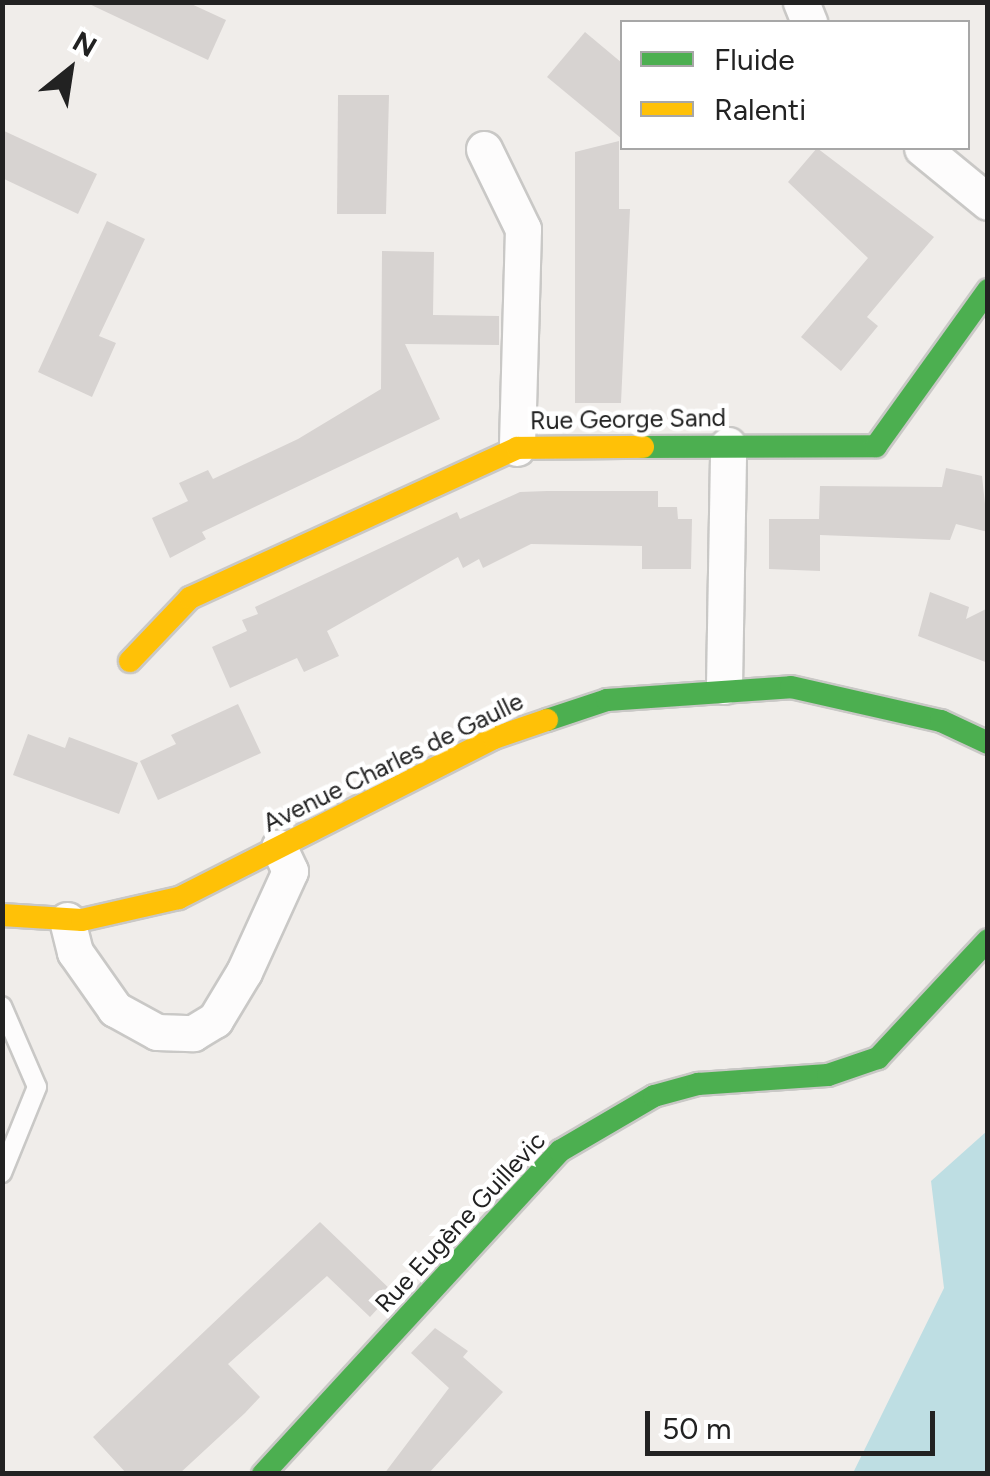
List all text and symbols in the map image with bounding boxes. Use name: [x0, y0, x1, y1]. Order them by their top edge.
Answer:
north arrow: [20, 20, 120, 120]
legend: [620, 20, 970, 150]
text: N: [67, 24, 103, 64]
text: Fluide: [714, 41, 795, 78]
text: Ralenti: [714, 91, 806, 128]
street label: Rue George Sand: [530, 402, 726, 436]
street label: Avenue Charles de Gaulle: [258, 686, 528, 838]
street label: Rue Eugène Guillevic: [369, 1126, 551, 1318]
scale bar: [650, 1391, 940, 1453]
text: 50 m: [662, 1410, 731, 1447]

